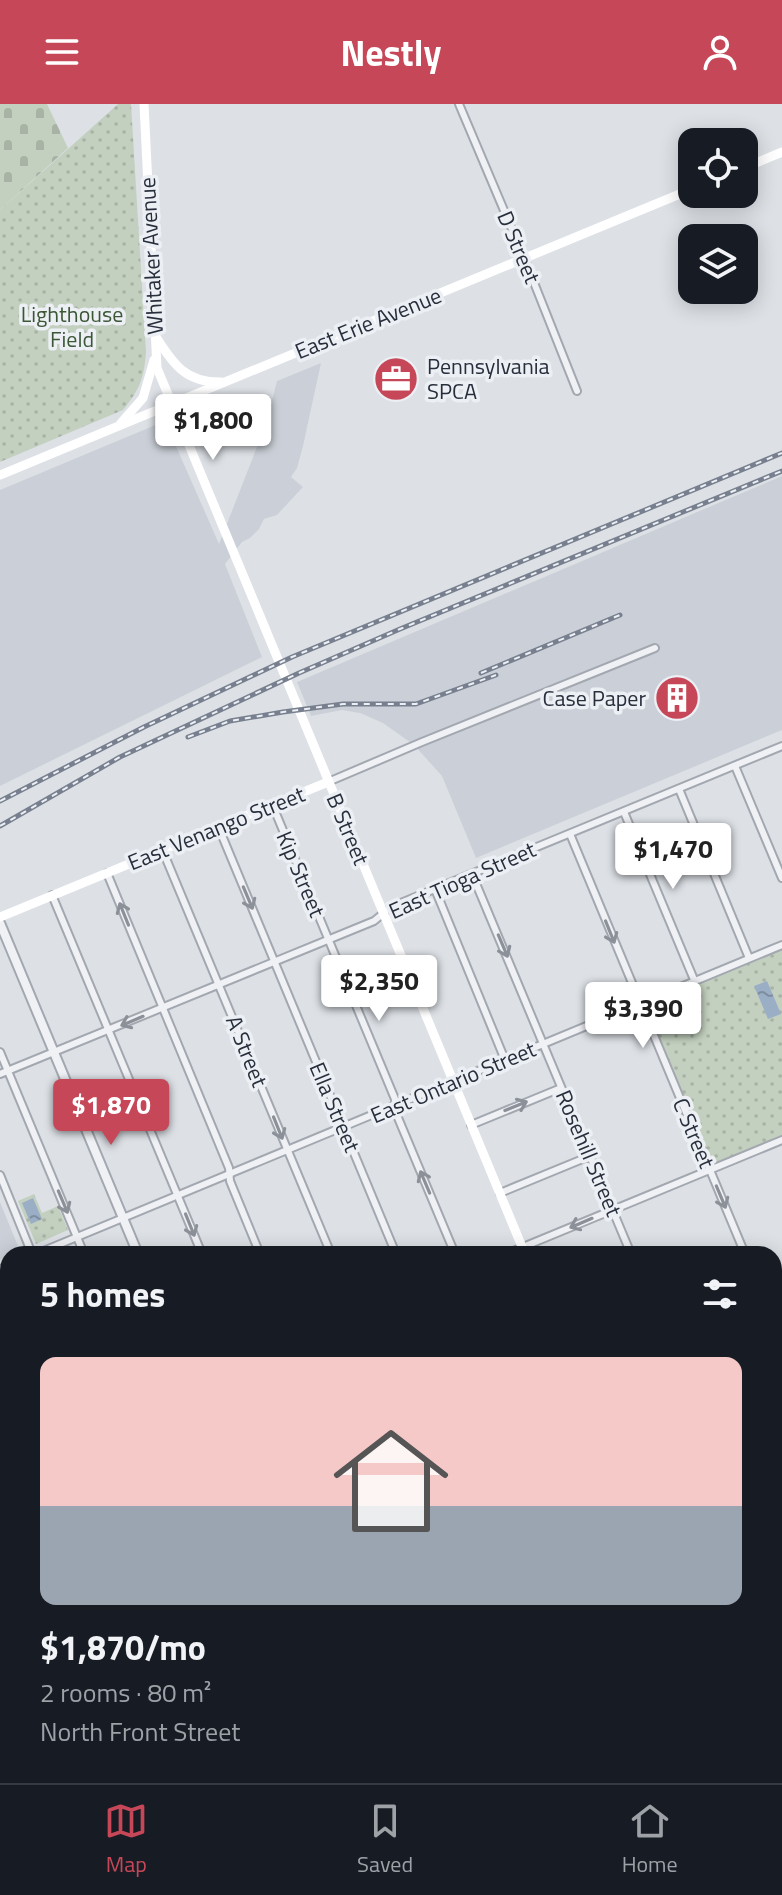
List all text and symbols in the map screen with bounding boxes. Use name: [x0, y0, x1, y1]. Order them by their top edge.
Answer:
text: Nestly: [341, 25, 441, 80]
icon: menu: [40, 30, 84, 74]
icon: person: [698, 30, 742, 74]
map controls: [678, 128, 758, 304]
button: locate: [678, 128, 758, 208]
street label: Whitaker Avenue: [130, 176, 172, 336]
street label: D Street: [489, 205, 550, 289]
button: layers: [678, 224, 758, 304]
street label: East Erie Avenue: [290, 278, 446, 368]
park label: Lighthouse Field: [21, 297, 123, 356]
place label: Pennsylvania SPCA: [427, 349, 550, 408]
office icon: Pennsylvania SPCA: [372, 355, 420, 403]
pin: $1,800: [148, 394, 278, 462]
text: $1,800: [173, 400, 253, 439]
building icon: Case Paper: [653, 674, 701, 722]
place label: Case Paper: [543, 681, 646, 715]
street label: East Venango Street: [122, 777, 310, 879]
street label: B Street: [318, 788, 378, 870]
pin: $1,470: [608, 823, 738, 891]
street label: Kip Street: [268, 826, 334, 923]
text: $1,470: [633, 829, 713, 868]
street label: East Tioga Street: [383, 832, 541, 928]
one-way arrow: [242, 885, 256, 910]
one-way arrow: [116, 902, 130, 927]
one-way arrow: [604, 919, 619, 943]
one-way arrow: [496, 933, 511, 958]
pin: $2,350: [314, 955, 444, 1023]
text: $2,350: [339, 961, 419, 1000]
pin: $3,390: [578, 982, 708, 1050]
text: $3,390: [603, 988, 683, 1027]
street label: A Street: [217, 1010, 277, 1092]
one-way arrow: [120, 1014, 145, 1029]
street label: East Ontario Street: [365, 1032, 541, 1132]
street label: Ella Street: [301, 1057, 369, 1158]
pin: $1,870: [46, 1079, 176, 1147]
street label: Rosehill Street: [547, 1084, 631, 1222]
text: $1,870: [71, 1085, 151, 1124]
street label: C Street: [664, 1093, 724, 1174]
one-way arrow: [503, 1098, 528, 1113]
one-way arrow: [272, 1115, 287, 1140]
one-way arrow: [416, 1170, 431, 1195]
one-way arrow: [715, 1185, 729, 1209]
one-way arrow: [56, 1189, 71, 1214]
one-way arrow: [183, 1212, 198, 1237]
one-way arrow: [569, 1217, 593, 1232]
text: 5 homes: [40, 1268, 165, 1320]
icon: filters: [698, 1272, 742, 1316]
icon: home: [319, 1409, 463, 1553]
text: $1,870/mo: [40, 1621, 206, 1673]
text: 2 rooms · 80 m²: [40, 1673, 211, 1712]
text: North Front Street: [40, 1712, 240, 1751]
tab: Map: [104, 1799, 148, 1881]
tab: Saved: [357, 1799, 413, 1881]
tab: Home: [622, 1799, 678, 1881]

